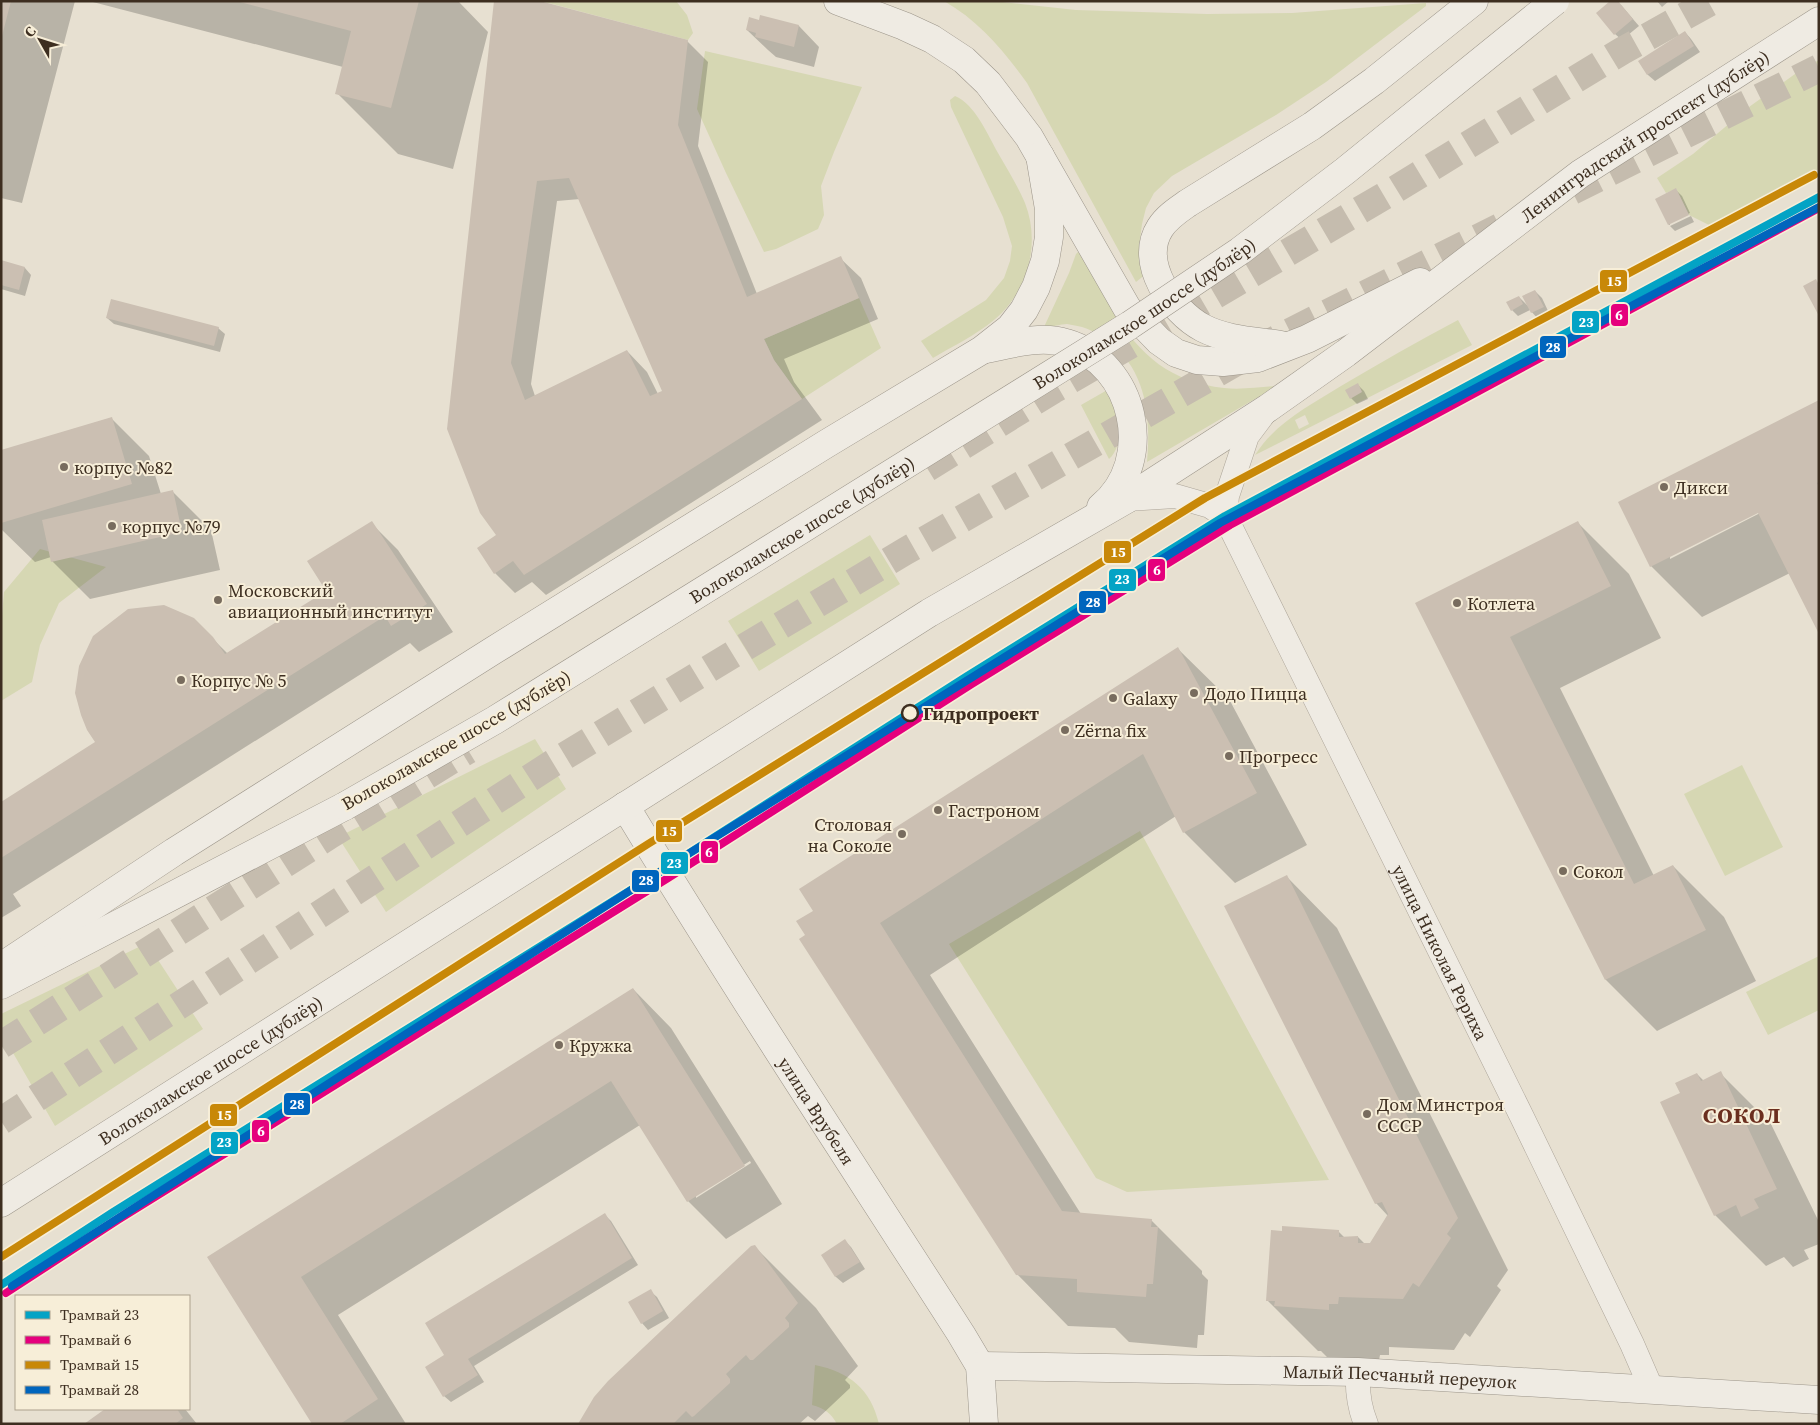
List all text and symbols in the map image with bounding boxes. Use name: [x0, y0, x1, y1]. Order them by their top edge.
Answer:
north arrow: [15, 15, 65, 65]
text: С: [19, 22, 41, 41]
street label: Ленинградский проспект (дублёр): [1515, 44, 1774, 228]
street label: Волоколамское шоссе (дублёр): [1028, 231, 1261, 395]
line badge: 15: [1599, 269, 1628, 293]
text: 15: [1606, 271, 1622, 291]
line badge: 6: [1610, 303, 1629, 327]
text: 6: [1615, 305, 1623, 325]
line badge: 23: [1571, 310, 1600, 334]
text: 23: [1578, 312, 1594, 332]
line badge: 28: [1539, 335, 1567, 359]
text: 28: [1545, 337, 1561, 357]
street label: Волоколамское шоссе (дублёр): [684, 450, 919, 609]
place label: корпус №82: [74, 455, 173, 480]
marker: корпус №82: [58, 461, 70, 473]
place label: Дикси: [1674, 475, 1728, 500]
marker: Дикси: [1658, 481, 1670, 493]
place label: корпус №79: [122, 514, 221, 539]
marker: корпус №79: [106, 520, 118, 532]
line badge: 15: [1103, 540, 1132, 564]
text: 15: [1110, 542, 1126, 562]
line badge: 6: [1147, 558, 1166, 582]
text: 6: [1153, 560, 1161, 580]
line badge: 23: [1108, 568, 1137, 592]
text: 23: [1114, 569, 1130, 589]
place label: Московский авиационный институт: [228, 578, 433, 624]
line badge: 28: [1078, 590, 1107, 614]
place label: Котлета: [1467, 591, 1536, 616]
text: 28: [1085, 592, 1101, 612]
marker: Московский авиационный институт: [212, 594, 224, 606]
marker: Котлета: [1451, 597, 1463, 609]
street label: Волоколамское шоссе (дублёр): [337, 664, 575, 816]
place label: Корпус № 5: [191, 668, 287, 693]
marker: Корпус № 5: [175, 674, 187, 686]
place label: Додо Пицца: [1204, 681, 1308, 706]
place label: Galaxy: [1123, 686, 1178, 711]
marker: Додо Пицца: [1188, 687, 1200, 699]
marker: Galaxy: [1107, 692, 1119, 704]
place label: Гидропроект: [923, 701, 1039, 726]
marker: Гидропроект: [901, 704, 919, 722]
place label: Zёrna fix: [1075, 718, 1147, 743]
marker: Zёrna fix: [1059, 724, 1071, 736]
place label: Прогресс: [1239, 744, 1318, 769]
marker: Прогресс: [1223, 750, 1235, 762]
place label: Гастроном: [948, 798, 1040, 823]
marker: Гастроном: [932, 804, 944, 816]
place label: Столовая на Соколе: [808, 812, 892, 858]
line badge: 15: [655, 819, 683, 843]
text: 15: [661, 821, 677, 841]
marker: Столовая на Соколе: [896, 828, 908, 840]
line badge: 6: [700, 840, 719, 864]
text: 6: [705, 842, 713, 862]
line badge: 23: [660, 851, 689, 875]
text: 23: [666, 853, 682, 873]
place label: Сокол: [1573, 859, 1624, 884]
street label: улица Николая Рериха: [1387, 860, 1495, 1045]
marker: Сокол: [1557, 865, 1569, 877]
line badge: 28: [631, 869, 660, 893]
text: 28: [638, 870, 654, 890]
street label: Волоколамское шоссе (дублёр): [93, 989, 327, 1151]
place label: Кружка: [569, 1033, 633, 1058]
marker: Кружка: [553, 1039, 565, 1051]
street label: улица Врубеля: [773, 1052, 861, 1170]
line badge: 28: [283, 1092, 311, 1116]
place label: Дом Минстроя СССР: [1377, 1092, 1504, 1138]
text: 28: [289, 1094, 305, 1114]
district label: СОКОЛ: [1703, 1100, 1781, 1130]
line badge: 15: [209, 1103, 238, 1127]
text: 15: [216, 1105, 232, 1125]
marker: Дом Минстроя СССР: [1361, 1108, 1373, 1120]
line badge: 6: [251, 1119, 270, 1143]
text: 6: [257, 1121, 265, 1141]
line badge: 23: [210, 1131, 239, 1155]
text: 23: [216, 1132, 232, 1152]
legend: [15, 1295, 190, 1410]
text: Трамвай 23: [60, 1304, 139, 1325]
text: Трамвай 6: [60, 1329, 131, 1350]
text: Трамвай 15: [60, 1354, 139, 1375]
street label: Малый Песчаный переулок: [1283, 1358, 1518, 1394]
text: Трамвай 28: [60, 1379, 139, 1400]

